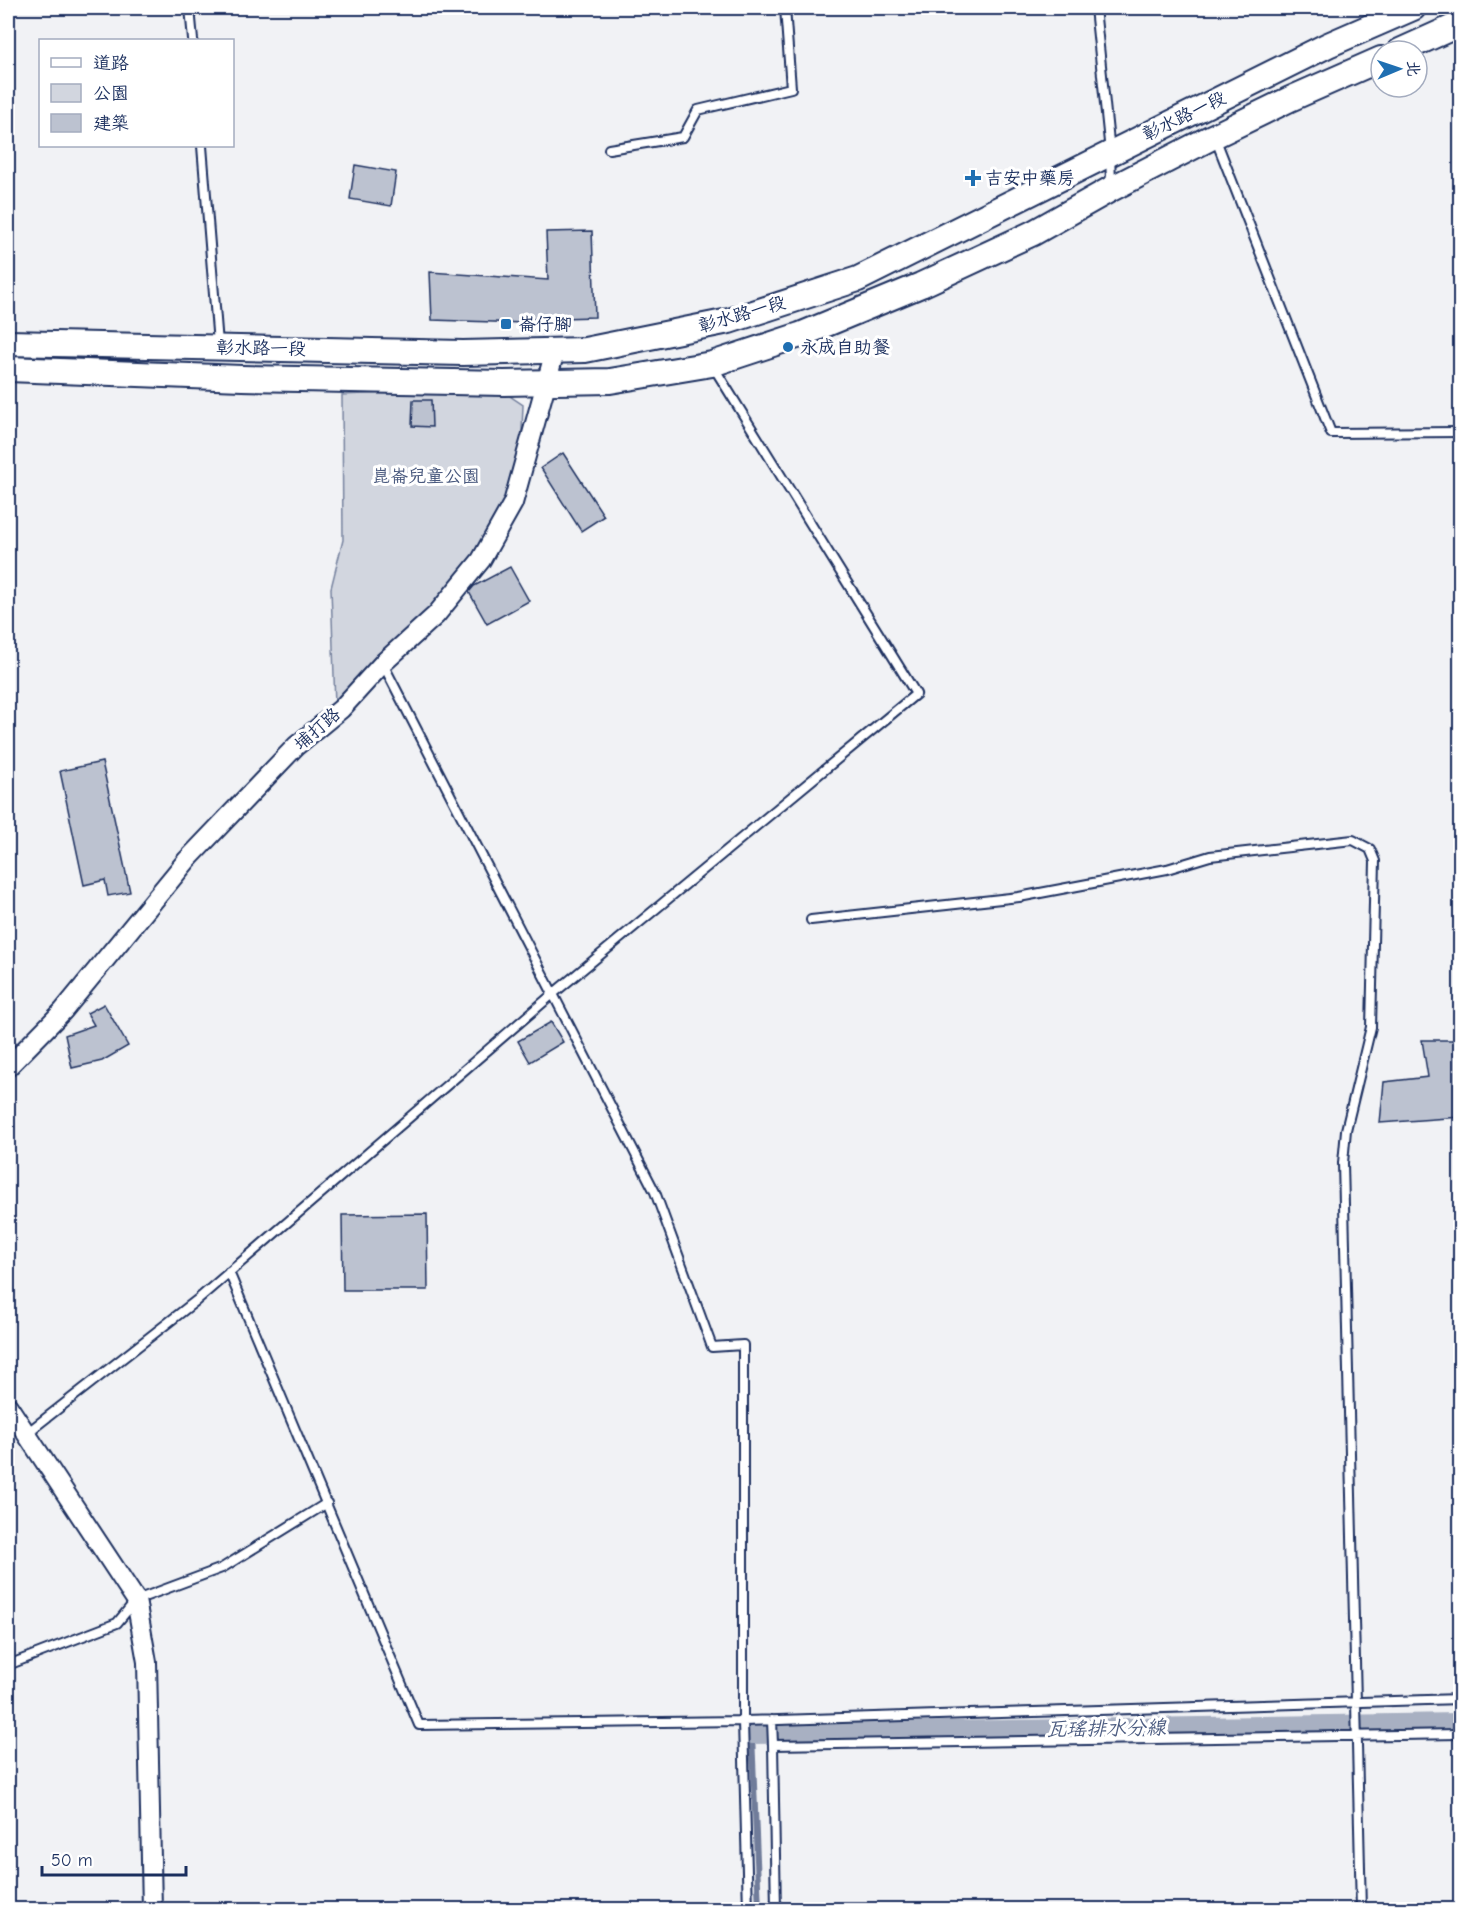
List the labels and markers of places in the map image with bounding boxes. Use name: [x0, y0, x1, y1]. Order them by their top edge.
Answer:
place label: 吉安中藥房: [985, 168, 1075, 189]
marker: 吉安中藥房: [966, 171, 980, 185]
place label: 崙仔腳: [518, 314, 572, 335]
marker: 崙仔腳: [499, 317, 513, 331]
place label: 永成自助餐: [800, 337, 890, 358]
marker: 永成自助餐: [781, 340, 795, 354]

